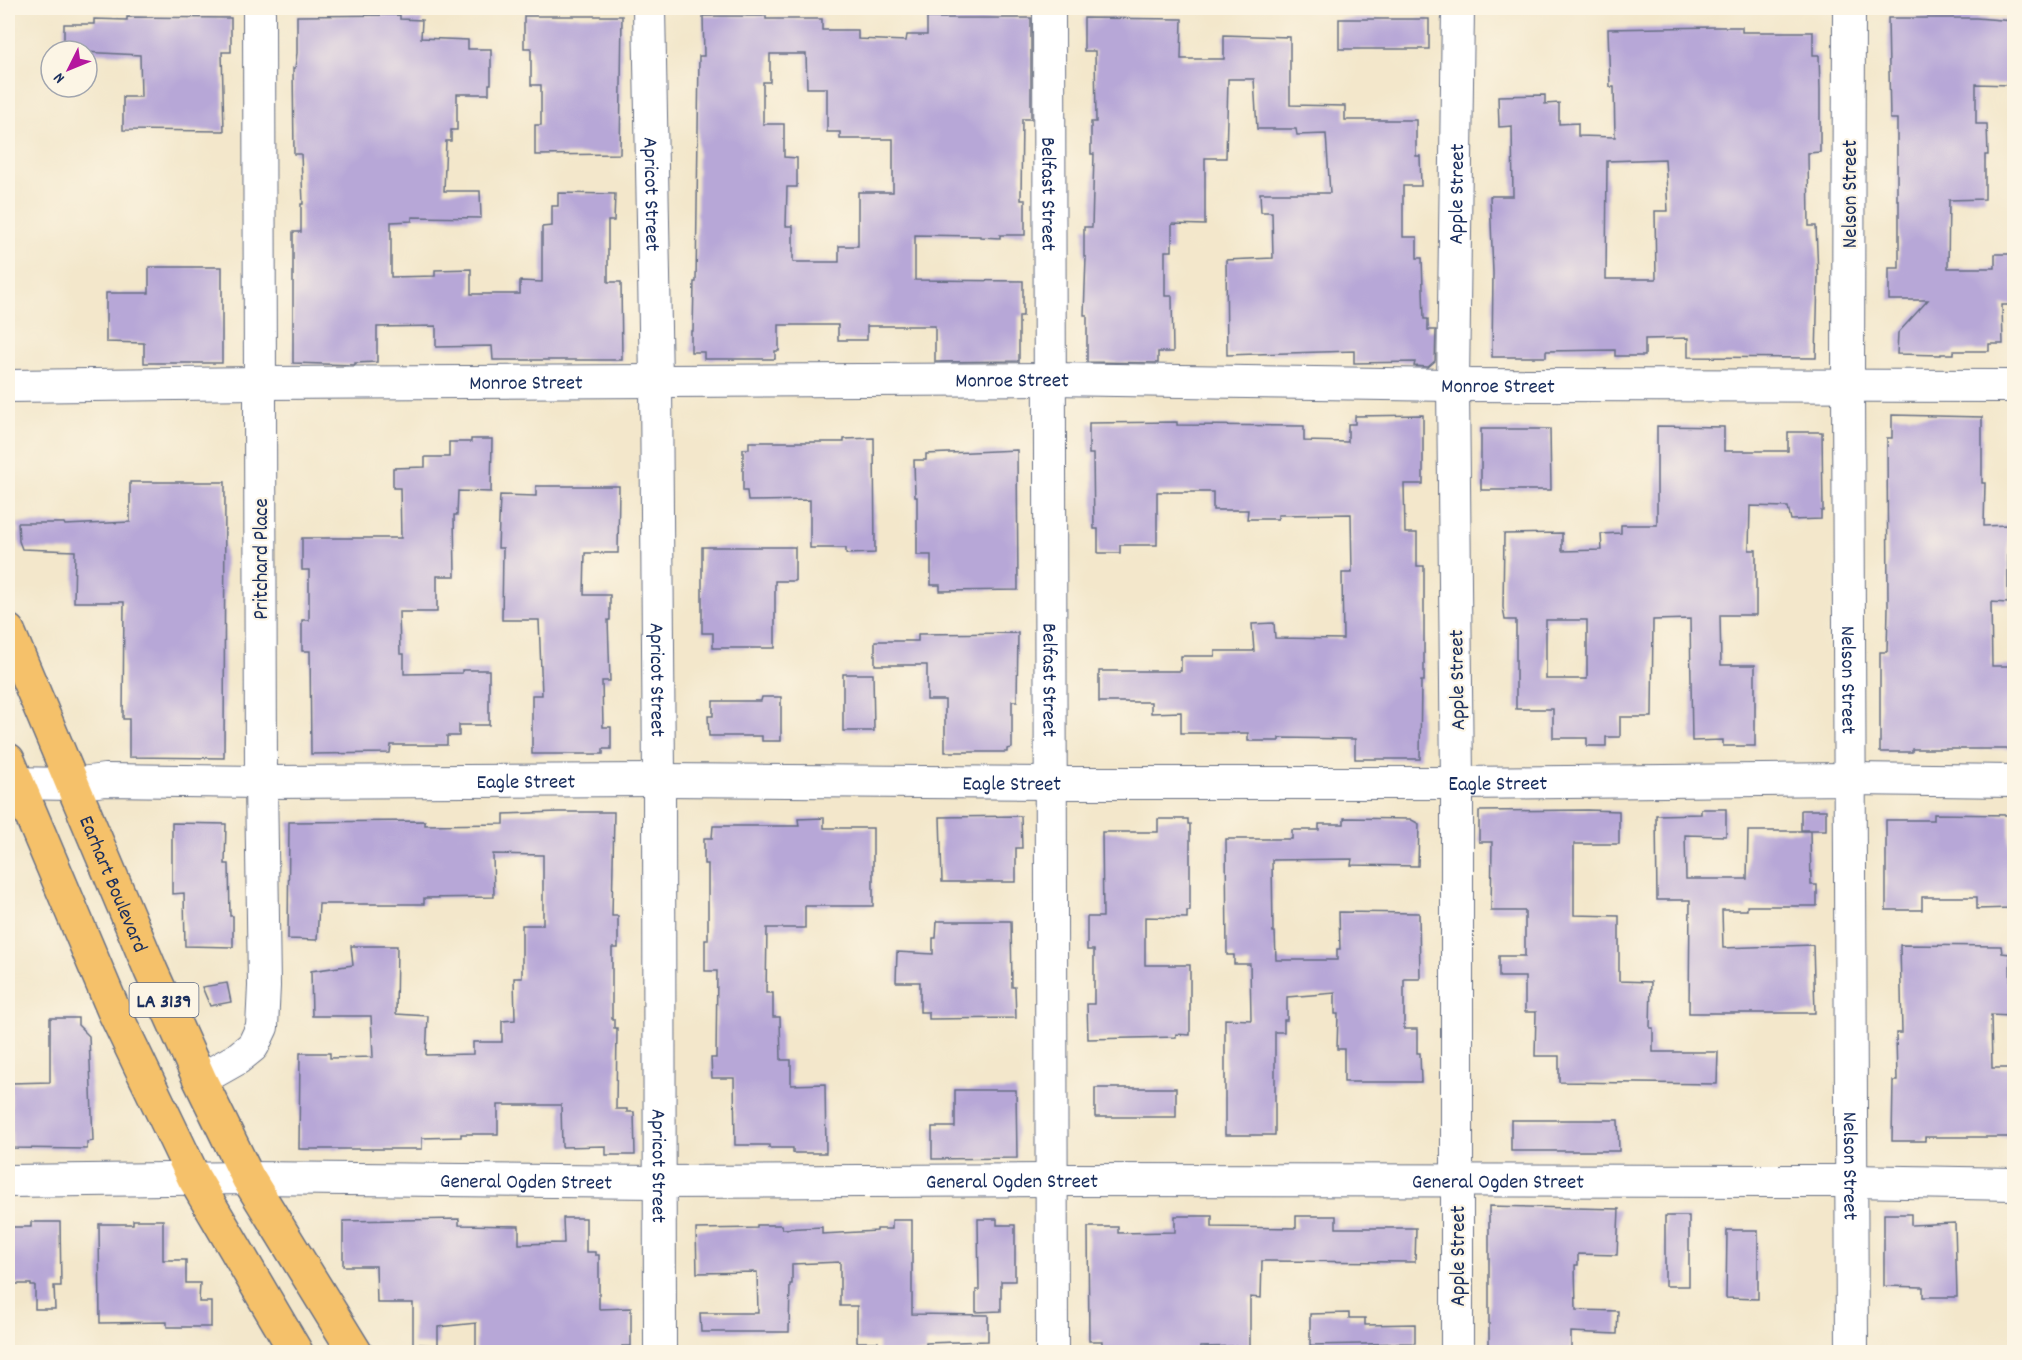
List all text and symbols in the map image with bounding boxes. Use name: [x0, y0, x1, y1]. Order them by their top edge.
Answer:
north arrow: [39, 39, 99, 99]
text: N: [49, 67, 71, 88]
street label: Apricot Street: [633, 137, 666, 252]
street label: Belfast Street: [1031, 137, 1062, 251]
street label: Nelson Street: [1837, 140, 1867, 248]
street label: Apple Street: [1443, 143, 1474, 245]
street label: Monroe Street: [955, 367, 1069, 397]
street label: Monroe Street: [469, 369, 583, 400]
street label: Monroe Street: [1441, 373, 1555, 403]
street label: Pritchard Place: [248, 498, 278, 620]
street label: Apricot Street: [640, 623, 671, 737]
street label: Belfast Street: [1032, 623, 1063, 737]
street label: Nelson Street: [1831, 626, 1861, 735]
street label: Apple Street: [1443, 629, 1475, 731]
street label: Eagle Street: [476, 768, 575, 799]
street label: Eagle Street: [962, 770, 1061, 801]
street label: Eagle Street: [1448, 770, 1548, 801]
street label: Earhart Boulevard: [69, 812, 154, 958]
road number: LA 3139: [130, 983, 198, 1017]
street label: Apricot Street: [642, 1109, 672, 1223]
street label: Nelson Street: [1833, 1112, 1863, 1221]
street label: General Ogden Street: [440, 1168, 612, 1200]
street label: General Ogden Street: [926, 1168, 1098, 1199]
street label: General Ogden Street: [1412, 1168, 1584, 1199]
street label: Apple Street: [1445, 1205, 1475, 1306]

